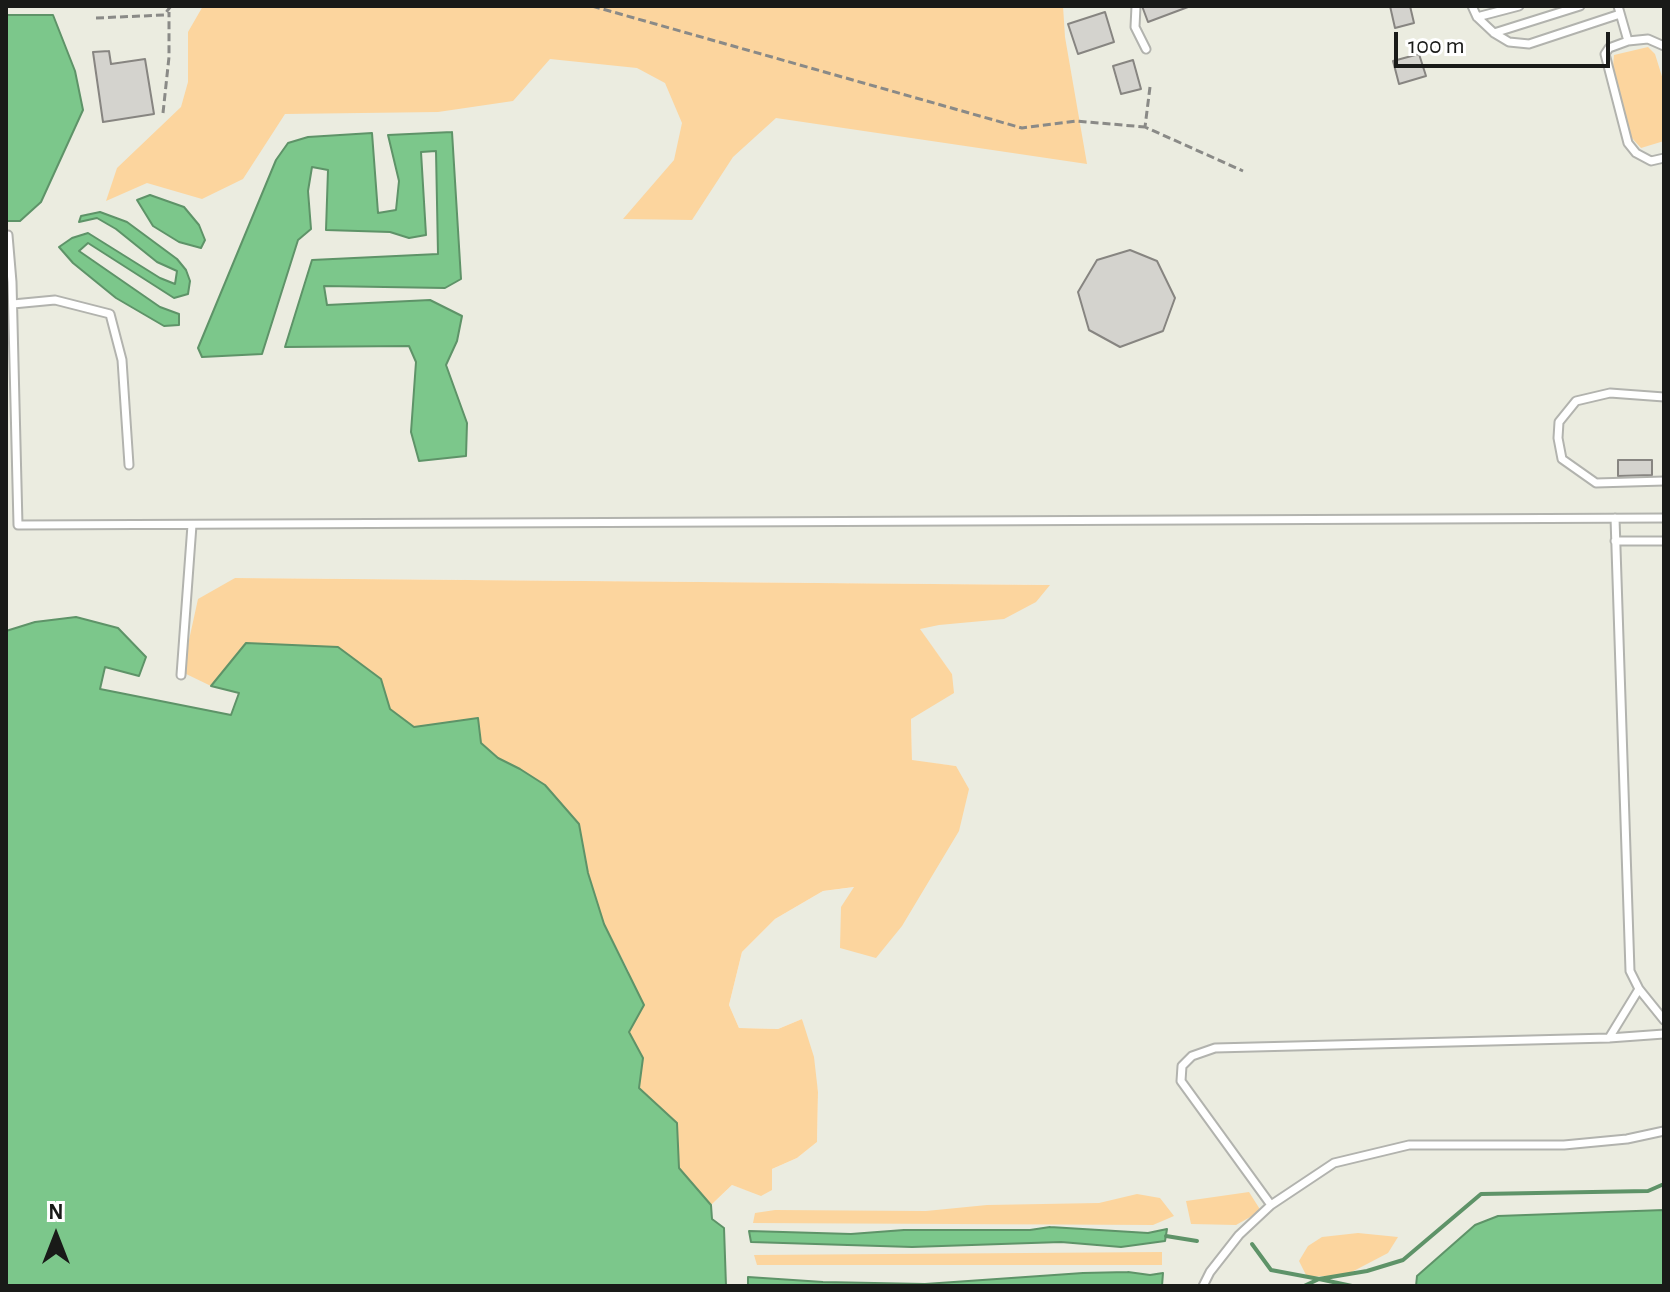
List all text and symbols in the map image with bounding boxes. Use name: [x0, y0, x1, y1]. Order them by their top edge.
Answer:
scale bar: [1398, 16, 1614, 66]
text: 100 m: [1408, 34, 1465, 58]
north arrow: [16, 1196, 96, 1276]
text: N: [48, 1201, 64, 1223]

